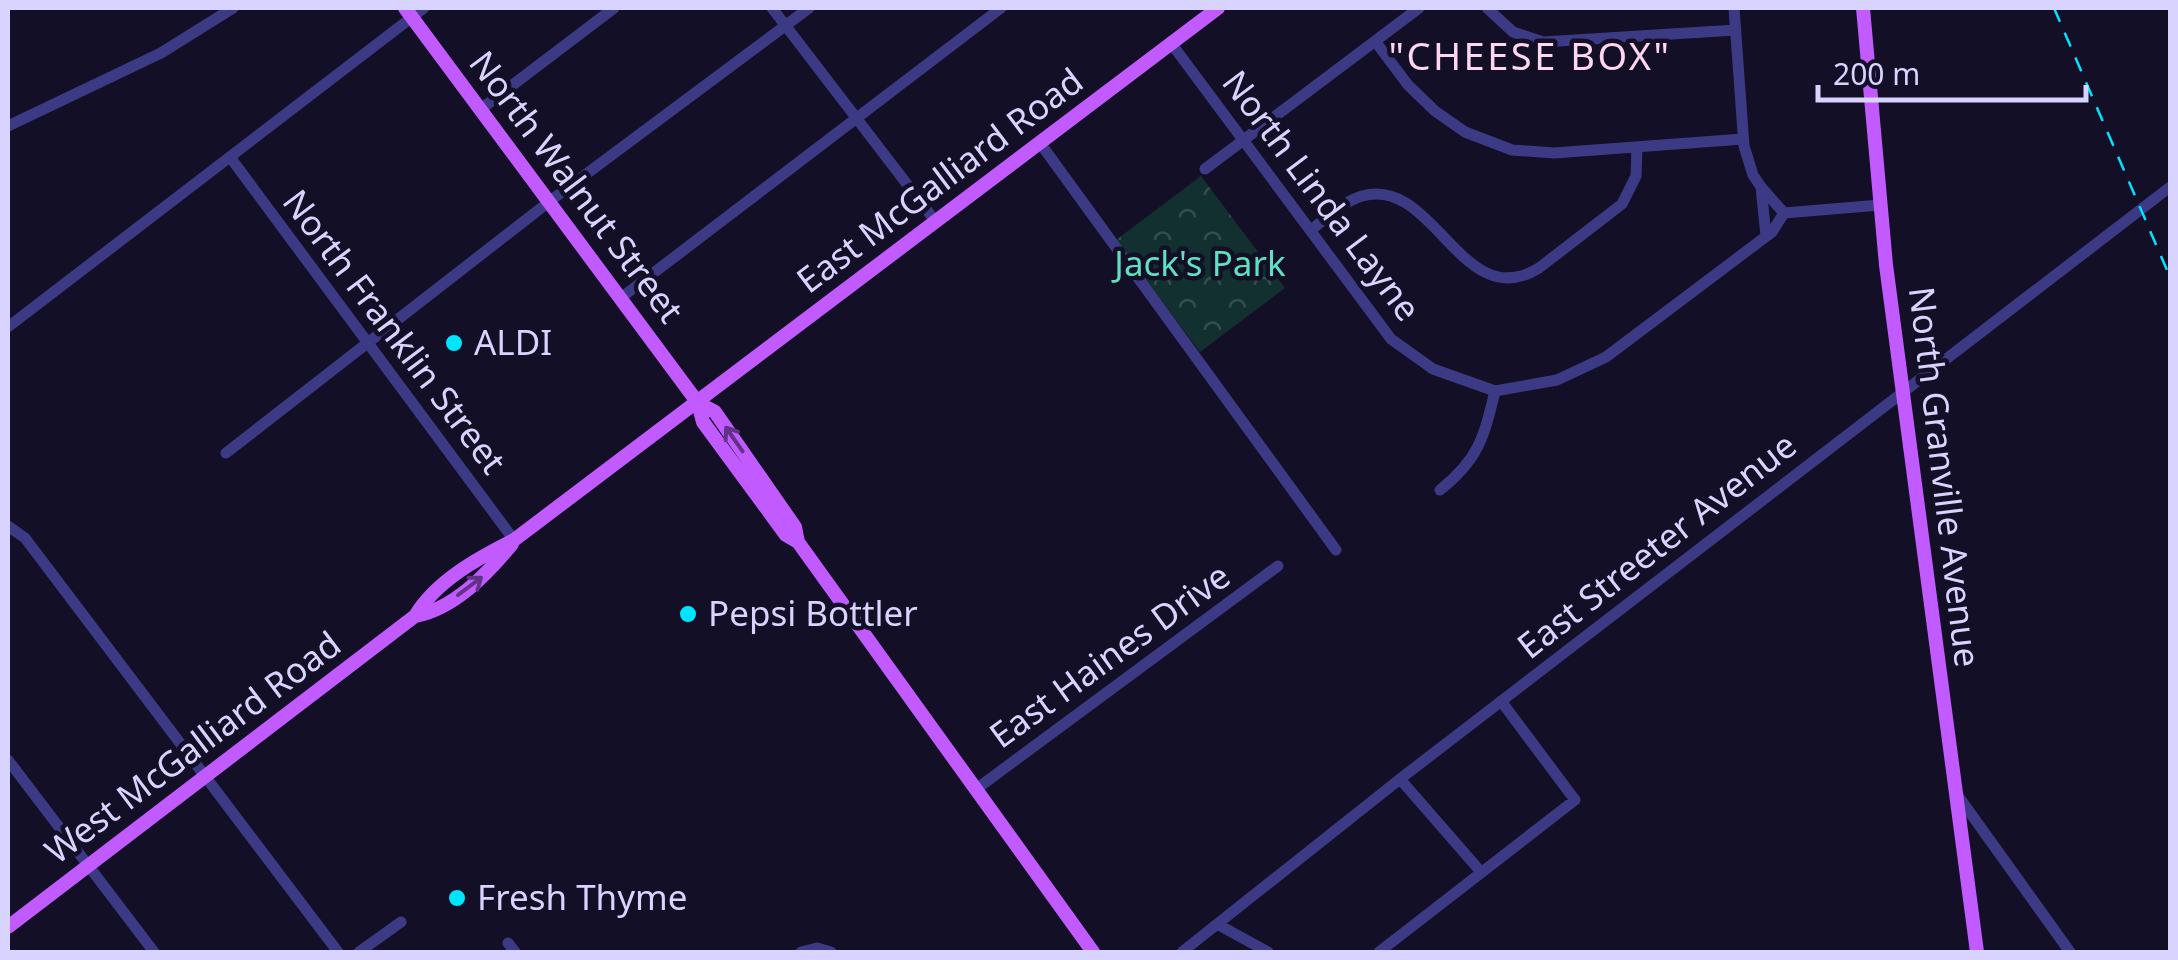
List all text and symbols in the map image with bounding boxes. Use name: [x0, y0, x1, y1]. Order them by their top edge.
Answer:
district label: "CHEESE BOX": [1388, 29, 1672, 81]
scale bar: [1818, 40, 2086, 102]
street label: North Walnut Street: [459, 41, 695, 332]
text: 200 m: [1833, 53, 1920, 94]
street label: East McGalliard Road: [787, 57, 1092, 303]
street label: North Linda Layne: [1213, 60, 1432, 330]
street label: North Franklin Street: [273, 180, 517, 483]
park label: Jack's Park: [1111, 239, 1286, 286]
street label: North Granville Avenue: [1899, 284, 1992, 670]
place label: ALDI: [474, 318, 552, 365]
marker: ALDI: [443, 332, 465, 354]
street label: East Streeter Avenue: [1507, 421, 1805, 668]
one-way arrow: [724, 426, 745, 454]
street label: East Haines Drive: [980, 552, 1239, 758]
one-way arrow: [456, 576, 483, 597]
place label: Pepsi Bottler: [708, 589, 918, 636]
marker: Pepsi Bottler: [677, 603, 699, 625]
street label: West McGalliard Road: [35, 620, 350, 874]
place label: Fresh Thyme: [477, 873, 688, 920]
marker: Fresh Thyme: [446, 887, 468, 909]

